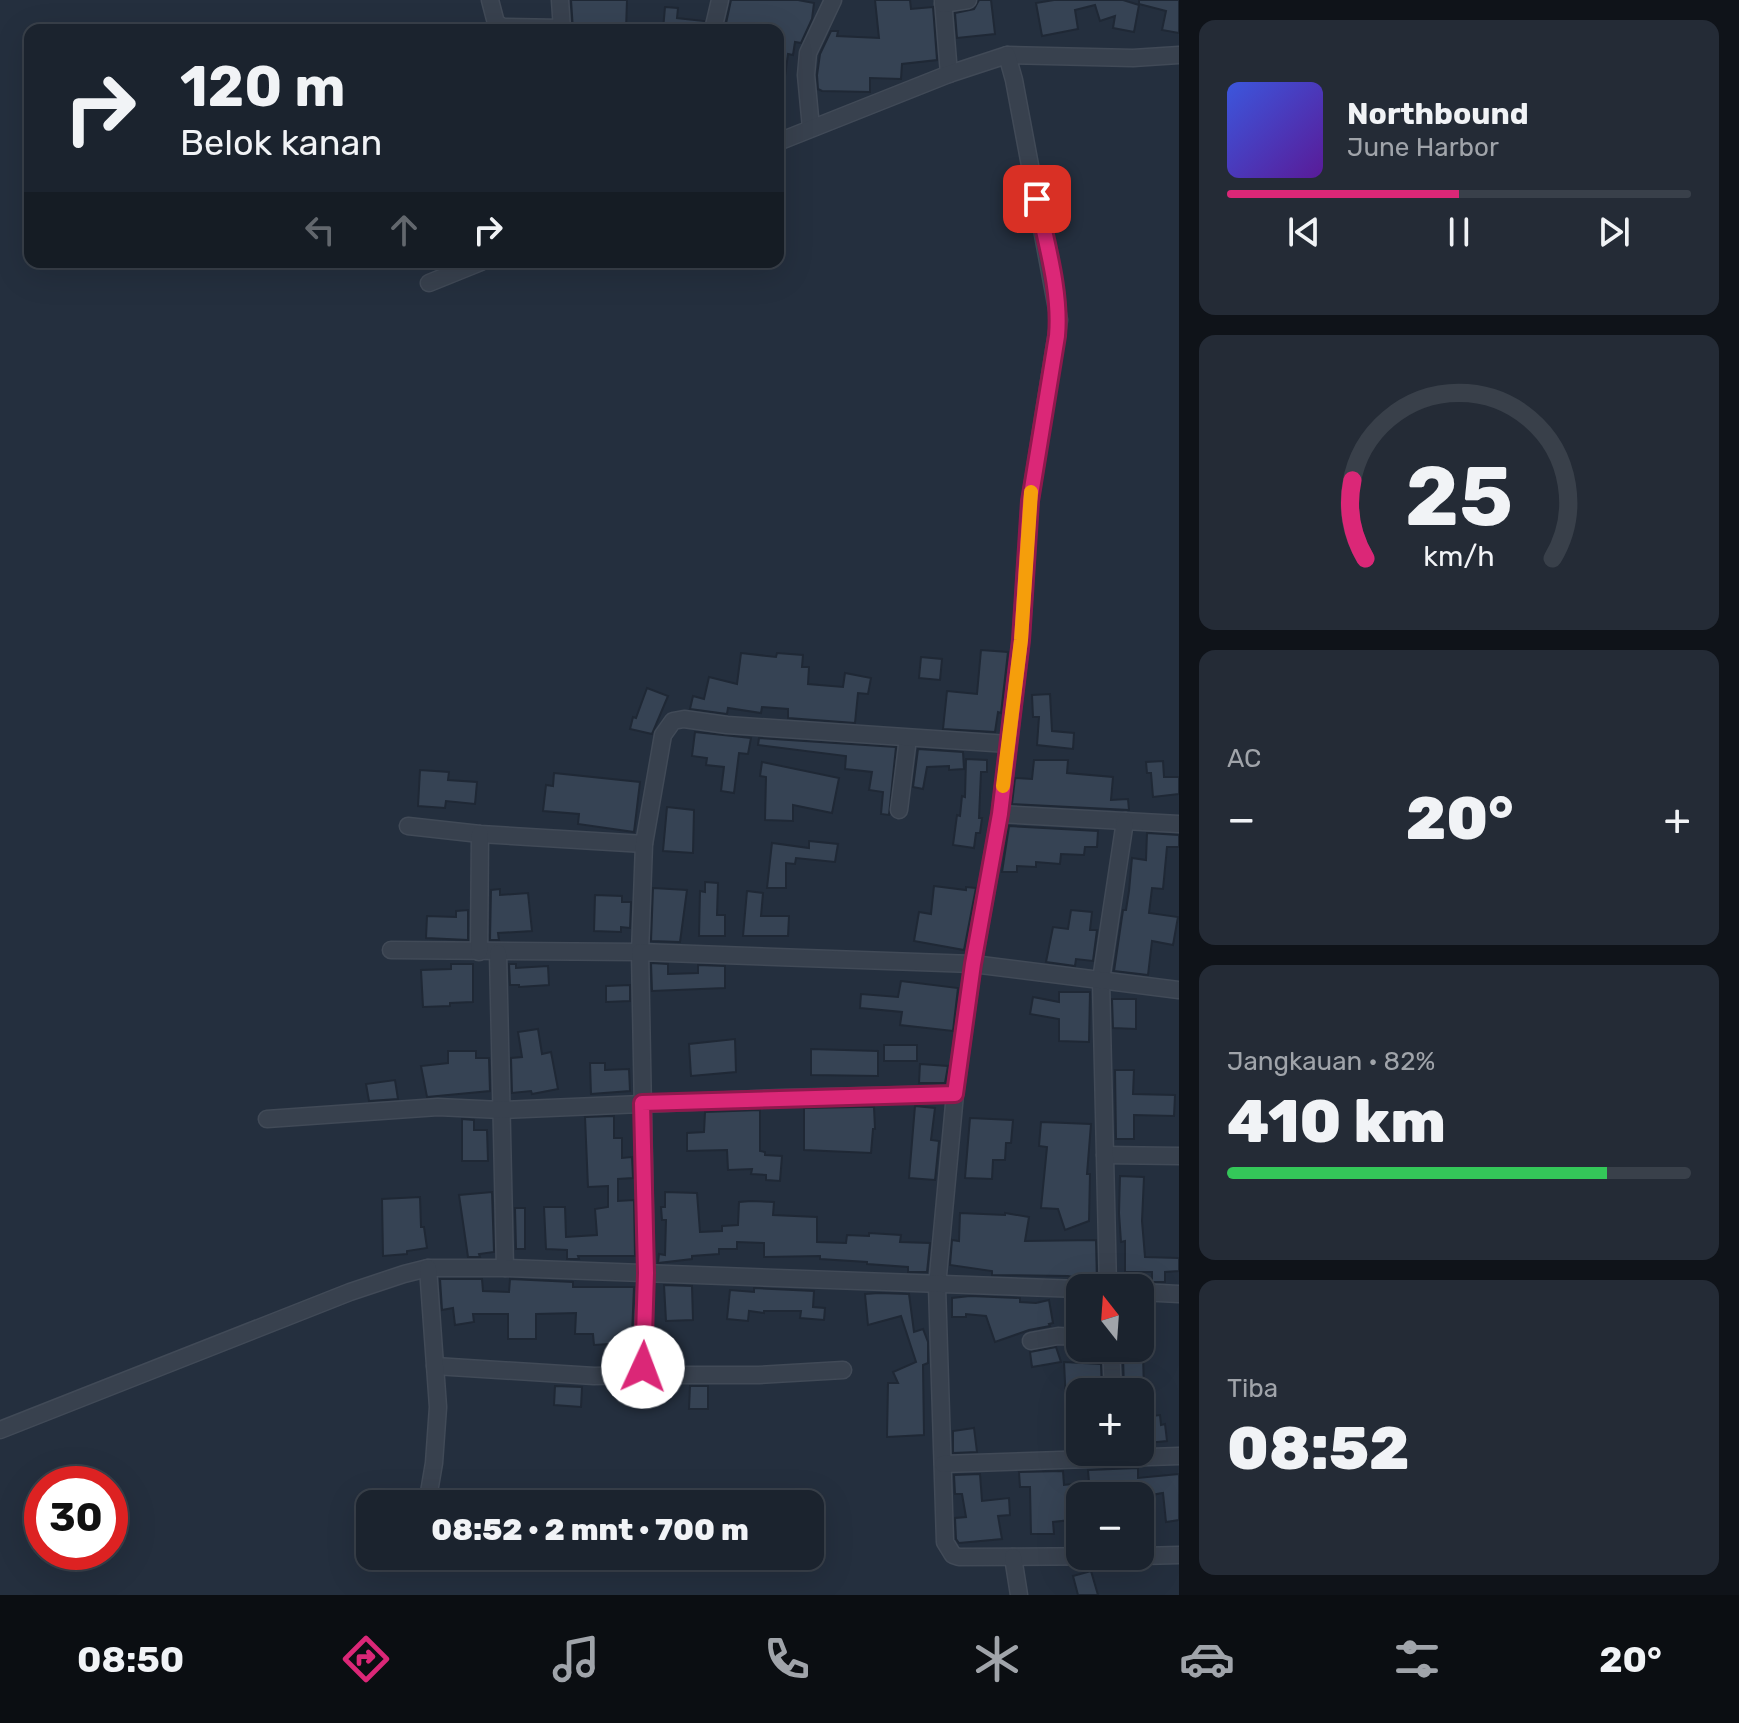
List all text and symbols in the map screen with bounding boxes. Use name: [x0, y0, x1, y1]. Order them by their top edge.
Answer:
text: 120 m: [180, 54, 346, 120]
icon: right: [48, 56, 152, 160]
text: Northbound: [1347, 96, 1529, 132]
text: Belok kanan: [180, 121, 382, 164]
text: June Harbor: [1347, 132, 1499, 163]
pin: [1003, 165, 1071, 233]
icon: arrive: [1015, 177, 1059, 221]
icon: left: [298, 208, 342, 252]
icon: ahead: [382, 208, 426, 252]
icon: right: [466, 208, 510, 252]
icon: previous: [1282, 210, 1326, 254]
icon: pause: [1437, 210, 1481, 254]
icon: next: [1592, 210, 1636, 254]
text: 25: [1405, 446, 1513, 545]
text: km/h: [1423, 539, 1495, 573]
text: AC: [1227, 743, 1261, 774]
text: 20°: [1406, 783, 1513, 854]
text: −: [1227, 793, 1256, 845]
text: +: [1664, 793, 1691, 845]
text: Jangkauan · 82%: [1227, 1046, 1435, 1077]
text: 410 km: [1227, 1086, 1446, 1157]
north arrow: [1066, 1274, 1154, 1362]
map controls: [1066, 1274, 1154, 1570]
position arrow: [601, 1325, 685, 1409]
text: Tiba: [1227, 1373, 1278, 1404]
button: +: [1066, 1378, 1154, 1466]
text: 08:52: [1227, 1413, 1410, 1484]
speed limit sign: 30: [24, 1466, 128, 1570]
button: −: [1066, 1482, 1154, 1570]
text: 08:52 · 2 mnt · 700 m: [431, 1512, 749, 1548]
icon: directions: [338, 1631, 394, 1687]
icon: music: [548, 1631, 604, 1687]
icon: phone: [759, 1631, 815, 1687]
icon: climate: [969, 1631, 1025, 1687]
icon: car: [1179, 1631, 1235, 1687]
icon: filters: [1389, 1631, 1445, 1687]
text: 08:50: [77, 1638, 184, 1681]
text: 20°: [1599, 1638, 1662, 1681]

